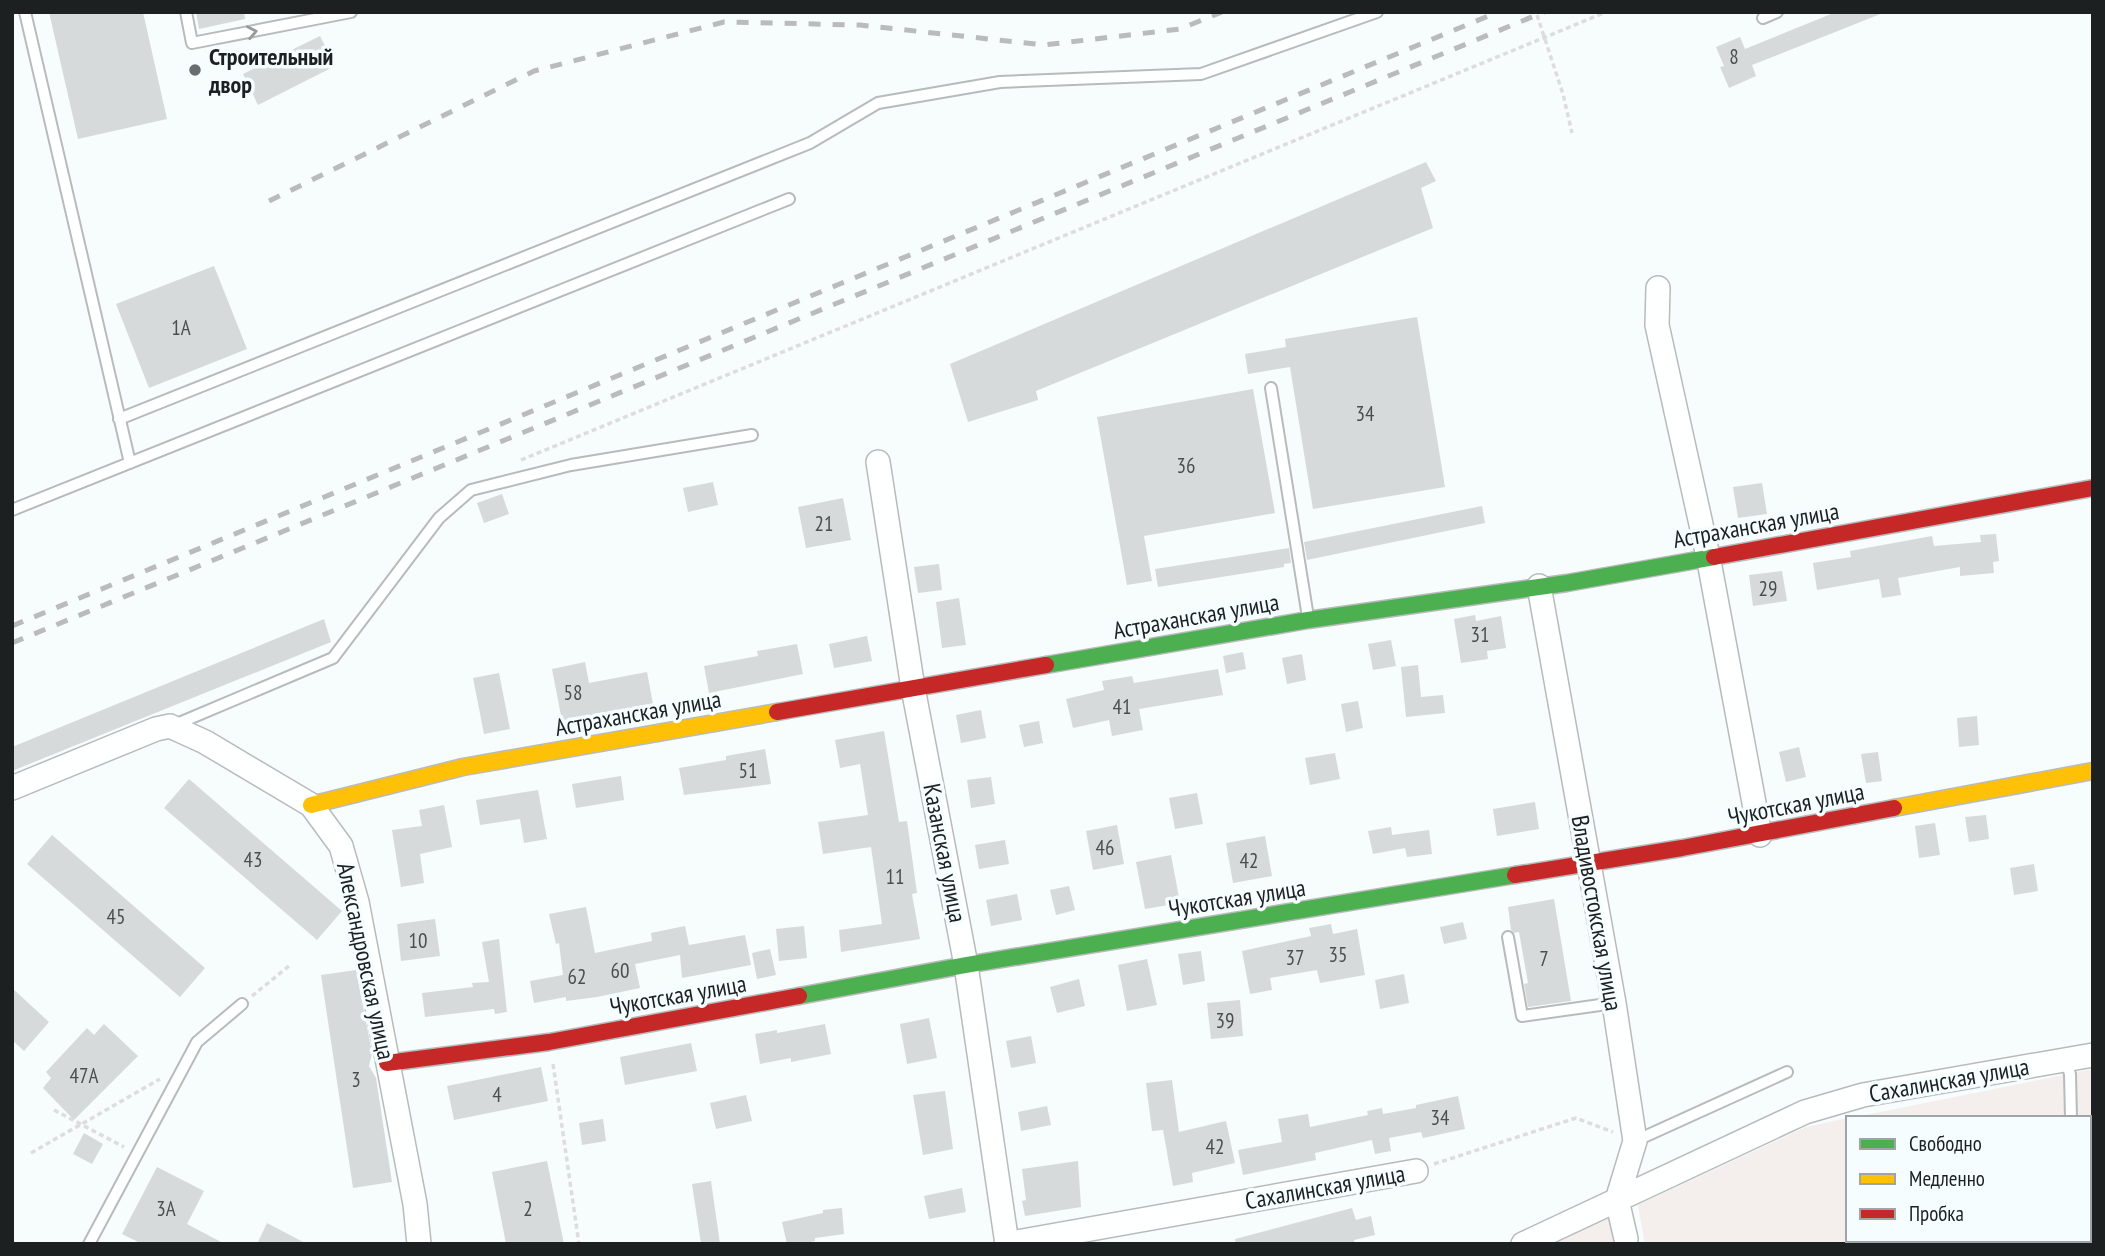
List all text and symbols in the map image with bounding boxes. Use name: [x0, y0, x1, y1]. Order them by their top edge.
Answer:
one-way arrow: [246, 25, 258, 40]
place label: Строительный двор: [208, 41, 333, 100]
house number: 8: [1729, 43, 1739, 70]
marker: Строительный двор: [187, 62, 203, 78]
house number: 1А: [171, 314, 191, 341]
house number: 34: [1356, 400, 1375, 427]
house number: 36: [1177, 452, 1195, 479]
street label: Астраханская улица: [1671, 495, 1841, 555]
house number: 21: [815, 510, 833, 537]
house number: 29: [1759, 575, 1777, 602]
street label: Астраханская улица: [1111, 586, 1281, 646]
house number: 31: [1471, 621, 1489, 648]
house number: 58: [564, 679, 582, 706]
street label: Астраханская улица: [553, 683, 723, 743]
house number: 41: [1113, 693, 1131, 720]
house number: 51: [739, 757, 757, 784]
street label: Чукотская улица: [1725, 776, 1867, 832]
street label: Казанская улица: [916, 781, 974, 925]
street label: Владивостокская улица: [1565, 813, 1629, 1013]
house number: 46: [1096, 834, 1114, 861]
house number: 43: [244, 846, 262, 873]
house number: 42: [1240, 847, 1258, 874]
street label: Александровская улица: [330, 860, 402, 1062]
house number: 11: [886, 863, 904, 890]
street label: Чукотская улица: [1166, 872, 1308, 924]
house number: 45: [107, 903, 125, 930]
house number: 10: [409, 927, 427, 954]
house number: 35: [1329, 941, 1347, 968]
house number: 37: [1286, 944, 1304, 971]
house number: 7: [1539, 945, 1549, 972]
house number: 60: [611, 957, 629, 984]
house number: 62: [568, 963, 586, 990]
street label: Чукотская улица: [607, 968, 749, 1022]
house number: 39: [1216, 1007, 1234, 1034]
street label: Сахалинская улица: [1867, 1051, 2031, 1109]
house number: 47А: [70, 1062, 98, 1089]
house number: 3: [351, 1066, 361, 1093]
house number: 4: [492, 1081, 502, 1108]
house number: 34: [1431, 1104, 1450, 1131]
legend: [1846, 1116, 2091, 1242]
text: Свободно: [1909, 1130, 1982, 1157]
house number: 42: [1206, 1133, 1224, 1160]
street label: Сахалинская улица: [1243, 1158, 1407, 1216]
text: Медленно: [1909, 1165, 1985, 1192]
house number: 3А: [156, 1195, 176, 1222]
house number: 2: [523, 1195, 533, 1222]
text: Пробка: [1909, 1200, 1964, 1227]

